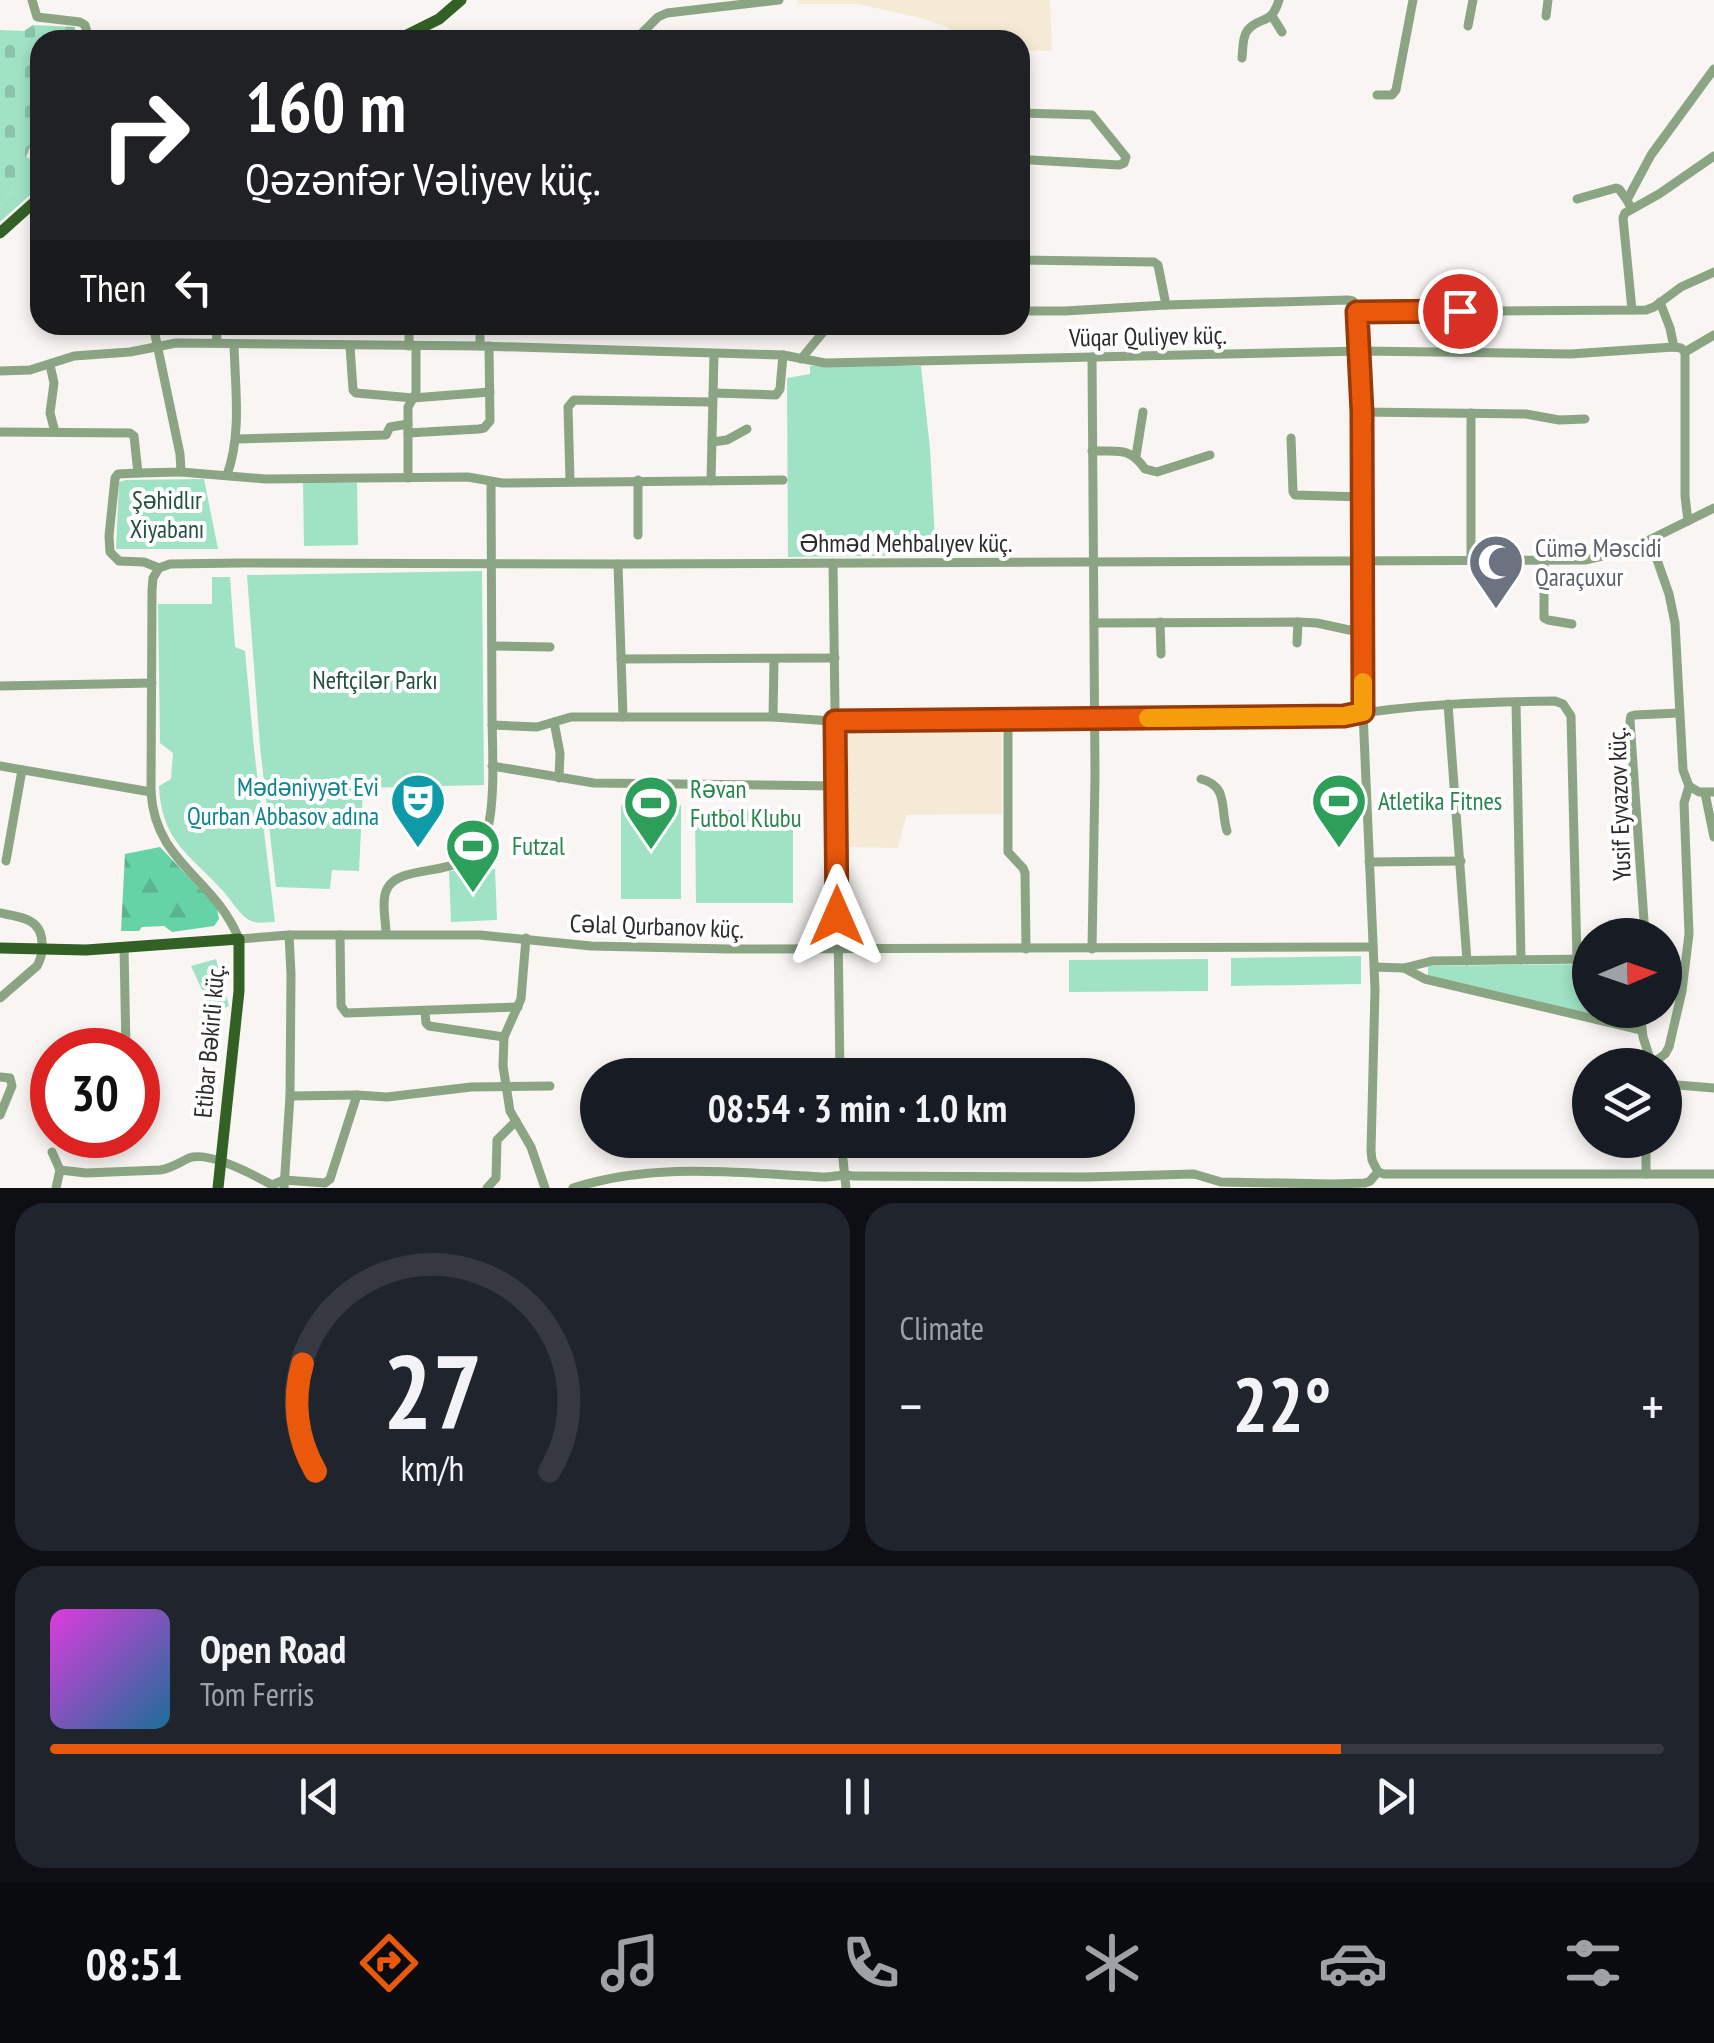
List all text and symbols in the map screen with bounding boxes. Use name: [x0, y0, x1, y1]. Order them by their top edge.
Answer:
text: 160 m: [245, 61, 406, 151]
icon: right: [80, 70, 210, 200]
text: Qəzənfər Vəliyev küç.: [245, 149, 601, 207]
icon: left: [166, 260, 221, 315]
text: Then: [80, 263, 146, 312]
pin: [1418, 269, 1503, 354]
icon: arrive: [1433, 284, 1488, 339]
street label: Vüqar Quliyev küç.: [1068, 319, 1227, 353]
park label: Şəhidlır Xiyabanı: [130, 484, 204, 545]
street label: Əhməd Mehbalıyev küç.: [800, 527, 1012, 559]
mosque icon: Cümə Məscidi Qaraçuxur: [1466, 532, 1526, 611]
place label: Cümə Məscidi Qaraçuxur: [1535, 532, 1662, 593]
park label: Neftçilər Parkı: [312, 664, 438, 696]
street label: Yusif Eyvazov küç.: [1600, 727, 1638, 881]
place label: Mədəniyyət Evi Qurban Abbasov adına: [187, 771, 379, 832]
theatre icon: Mədəniyyət Evi Qurban Abbasov adına: [388, 771, 448, 850]
sports icon: Atletika Fitnes: [1309, 771, 1369, 850]
sports icon: Rəvan Futbol Klubu: [621, 773, 681, 852]
place label: Rəvan Futbol Klubu: [690, 773, 802, 834]
place label: Atletika Fitnes: [1378, 785, 1502, 817]
sports icon: Futzal: [443, 816, 503, 895]
place label: Futzal: [512, 830, 565, 862]
position arrow: [785, 864, 889, 968]
street label: Cəlal Qurbanov küç.: [569, 907, 745, 945]
north arrow: [1572, 918, 1682, 1028]
map controls: [1572, 918, 1682, 1158]
street label: Etibar Bəkirli küç.: [186, 963, 232, 1119]
speed limit sign: 30: [30, 1028, 160, 1158]
button: layers: [1572, 1048, 1682, 1158]
text: 08:54 · 3 min · 1.0 km: [708, 1083, 1007, 1132]
text: Climate: [900, 1307, 984, 1349]
text: 27: [383, 1323, 482, 1458]
text: 22°: [1232, 1356, 1331, 1453]
text: −: [900, 1370, 922, 1441]
text: +: [1641, 1370, 1664, 1441]
text: km/h: [401, 1445, 464, 1491]
text: Open Road: [200, 1624, 346, 1673]
text: Tom Ferris: [200, 1673, 314, 1715]
icon: previous: [292, 1769, 347, 1824]
icon: pause: [830, 1769, 885, 1824]
icon: next: [1368, 1769, 1423, 1824]
icon: directions: [354, 1928, 424, 1998]
icon: music: [595, 1928, 665, 1998]
icon: phone: [836, 1928, 906, 1998]
icon: climate: [1077, 1928, 1147, 1998]
icon: car: [1318, 1928, 1388, 1998]
icon: filters: [1558, 1928, 1628, 1998]
text: 08:51: [85, 1934, 183, 1992]

